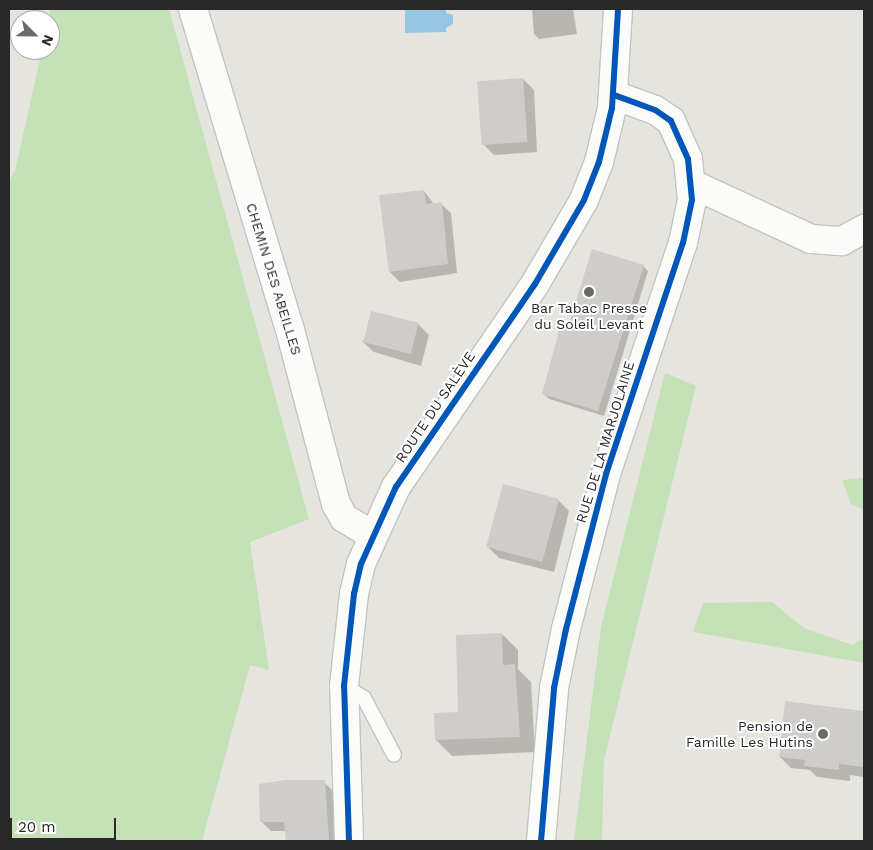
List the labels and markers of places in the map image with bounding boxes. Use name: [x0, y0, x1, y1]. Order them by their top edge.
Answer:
marker: Bar Tabac Presse du Soleil Levant: [583, 286, 595, 298]
place label: Bar Tabac Presse du Soleil Levant: [531, 300, 647, 332]
place label: Pension de Famille Les Hutins: [686, 718, 813, 750]
marker: Pension de Famille Les Hutins: [817, 728, 829, 740]

